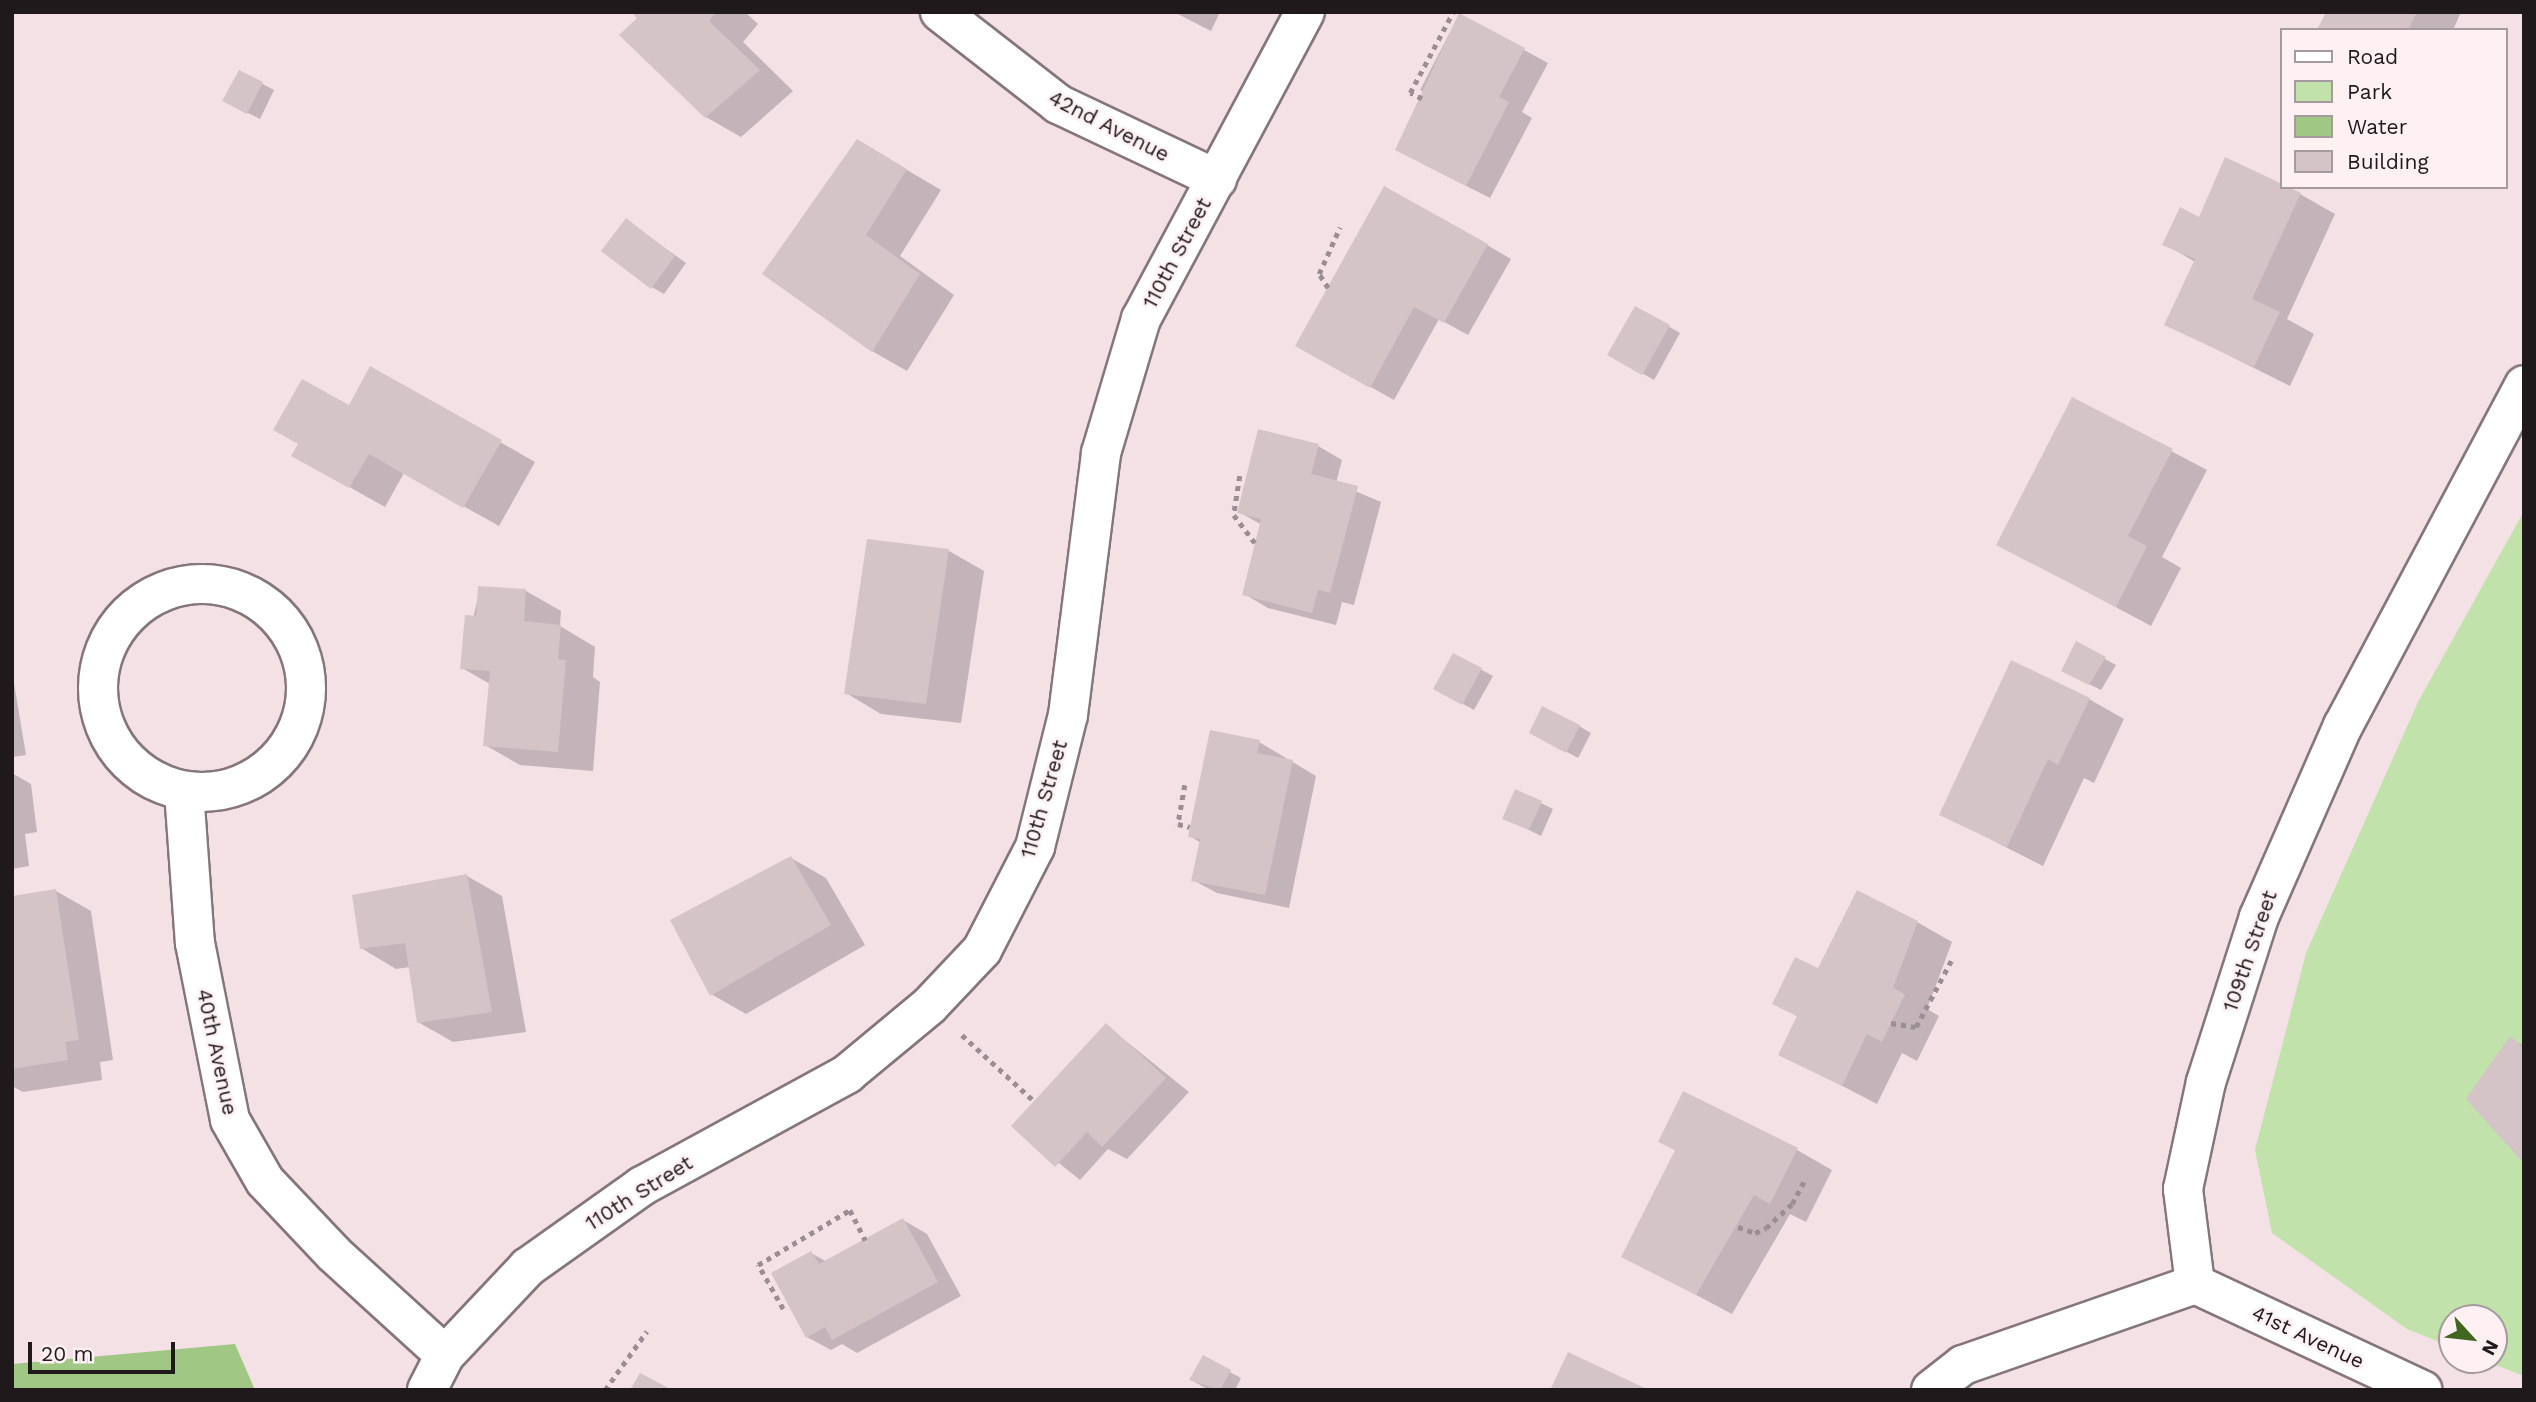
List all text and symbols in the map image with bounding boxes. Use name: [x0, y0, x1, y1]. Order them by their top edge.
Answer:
legend: [2280, 28, 2508, 189]
text: Road: [2347, 44, 2398, 69]
text: Park: [2347, 79, 2392, 104]
street label: 42nd Avenue: [1044, 85, 1174, 167]
text: Water: [2347, 114, 2407, 139]
text: Building: [2347, 149, 2429, 174]
street label: 110th Street: [1137, 193, 1217, 313]
street label: 110th Street: [1015, 737, 1073, 861]
street label: 109th Street: [2218, 887, 2282, 1015]
street label: 40th Avenue: [191, 986, 243, 1118]
street label: 110th Street: [581, 1150, 697, 1236]
street label: 41st Avenue: [2247, 1300, 2369, 1374]
north arrow: [2438, 1304, 2508, 1374]
scale bar: [32, 1328, 178, 1372]
text: N: [2477, 1336, 2504, 1359]
text: 20 m: [41, 1341, 93, 1366]

